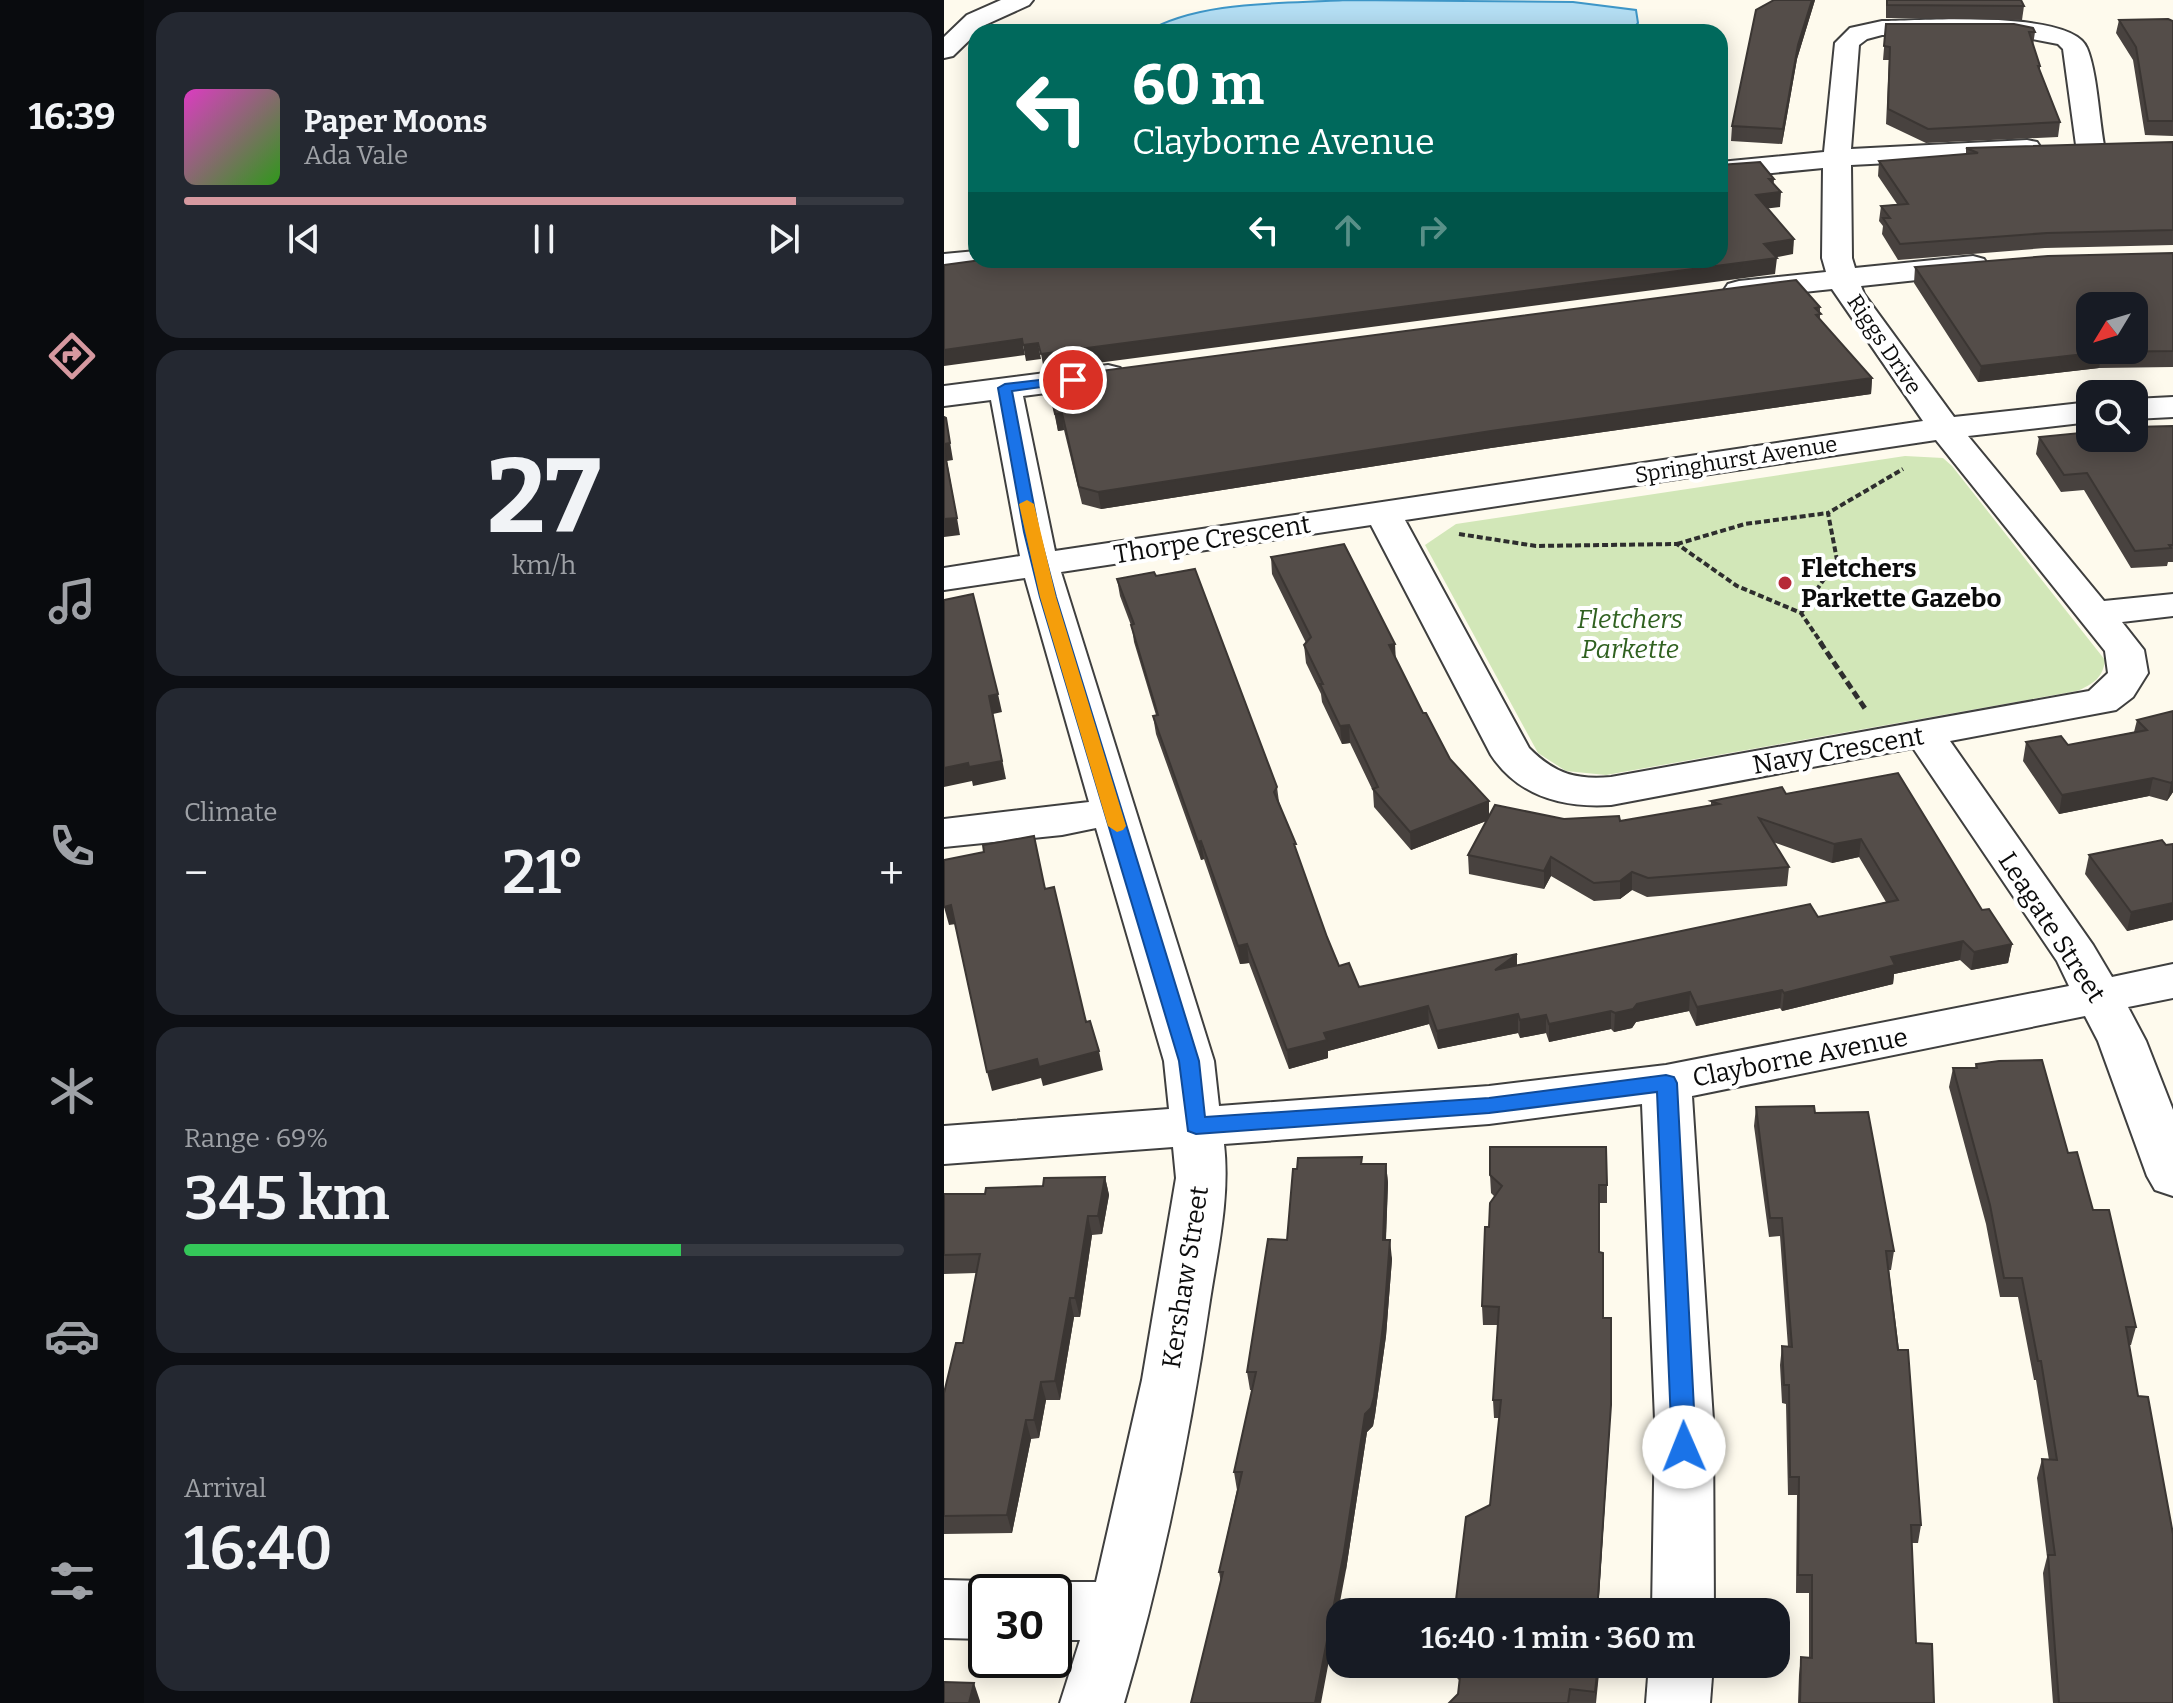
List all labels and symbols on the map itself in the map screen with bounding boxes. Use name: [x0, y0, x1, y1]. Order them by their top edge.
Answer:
street label: Riggs Drive: [1841, 289, 1928, 399]
north arrow: [2076, 292, 2148, 364]
pin: [1039, 346, 1107, 414]
street label: Springhurst Avenue: [1633, 430, 1839, 489]
street label: Thorpe Crescent: [1112, 509, 1313, 570]
place label: Fletchers Parkette Gazebo: [1801, 553, 2001, 614]
marker: Fletchers Parkette Gazebo: [1776, 574, 1794, 592]
park label: Fletchers Parkette: [1577, 604, 1683, 665]
street label: Navy Crescent: [1750, 720, 1927, 781]
street label: Leagate Street: [1992, 846, 2112, 1009]
street label: Clayborne Avenue: [1690, 1021, 1910, 1094]
street label: Kershaw Street: [1156, 1183, 1215, 1371]
position arrow: [1642, 1405, 1726, 1489]
speed limit sign: 30: [968, 1574, 1072, 1678]

